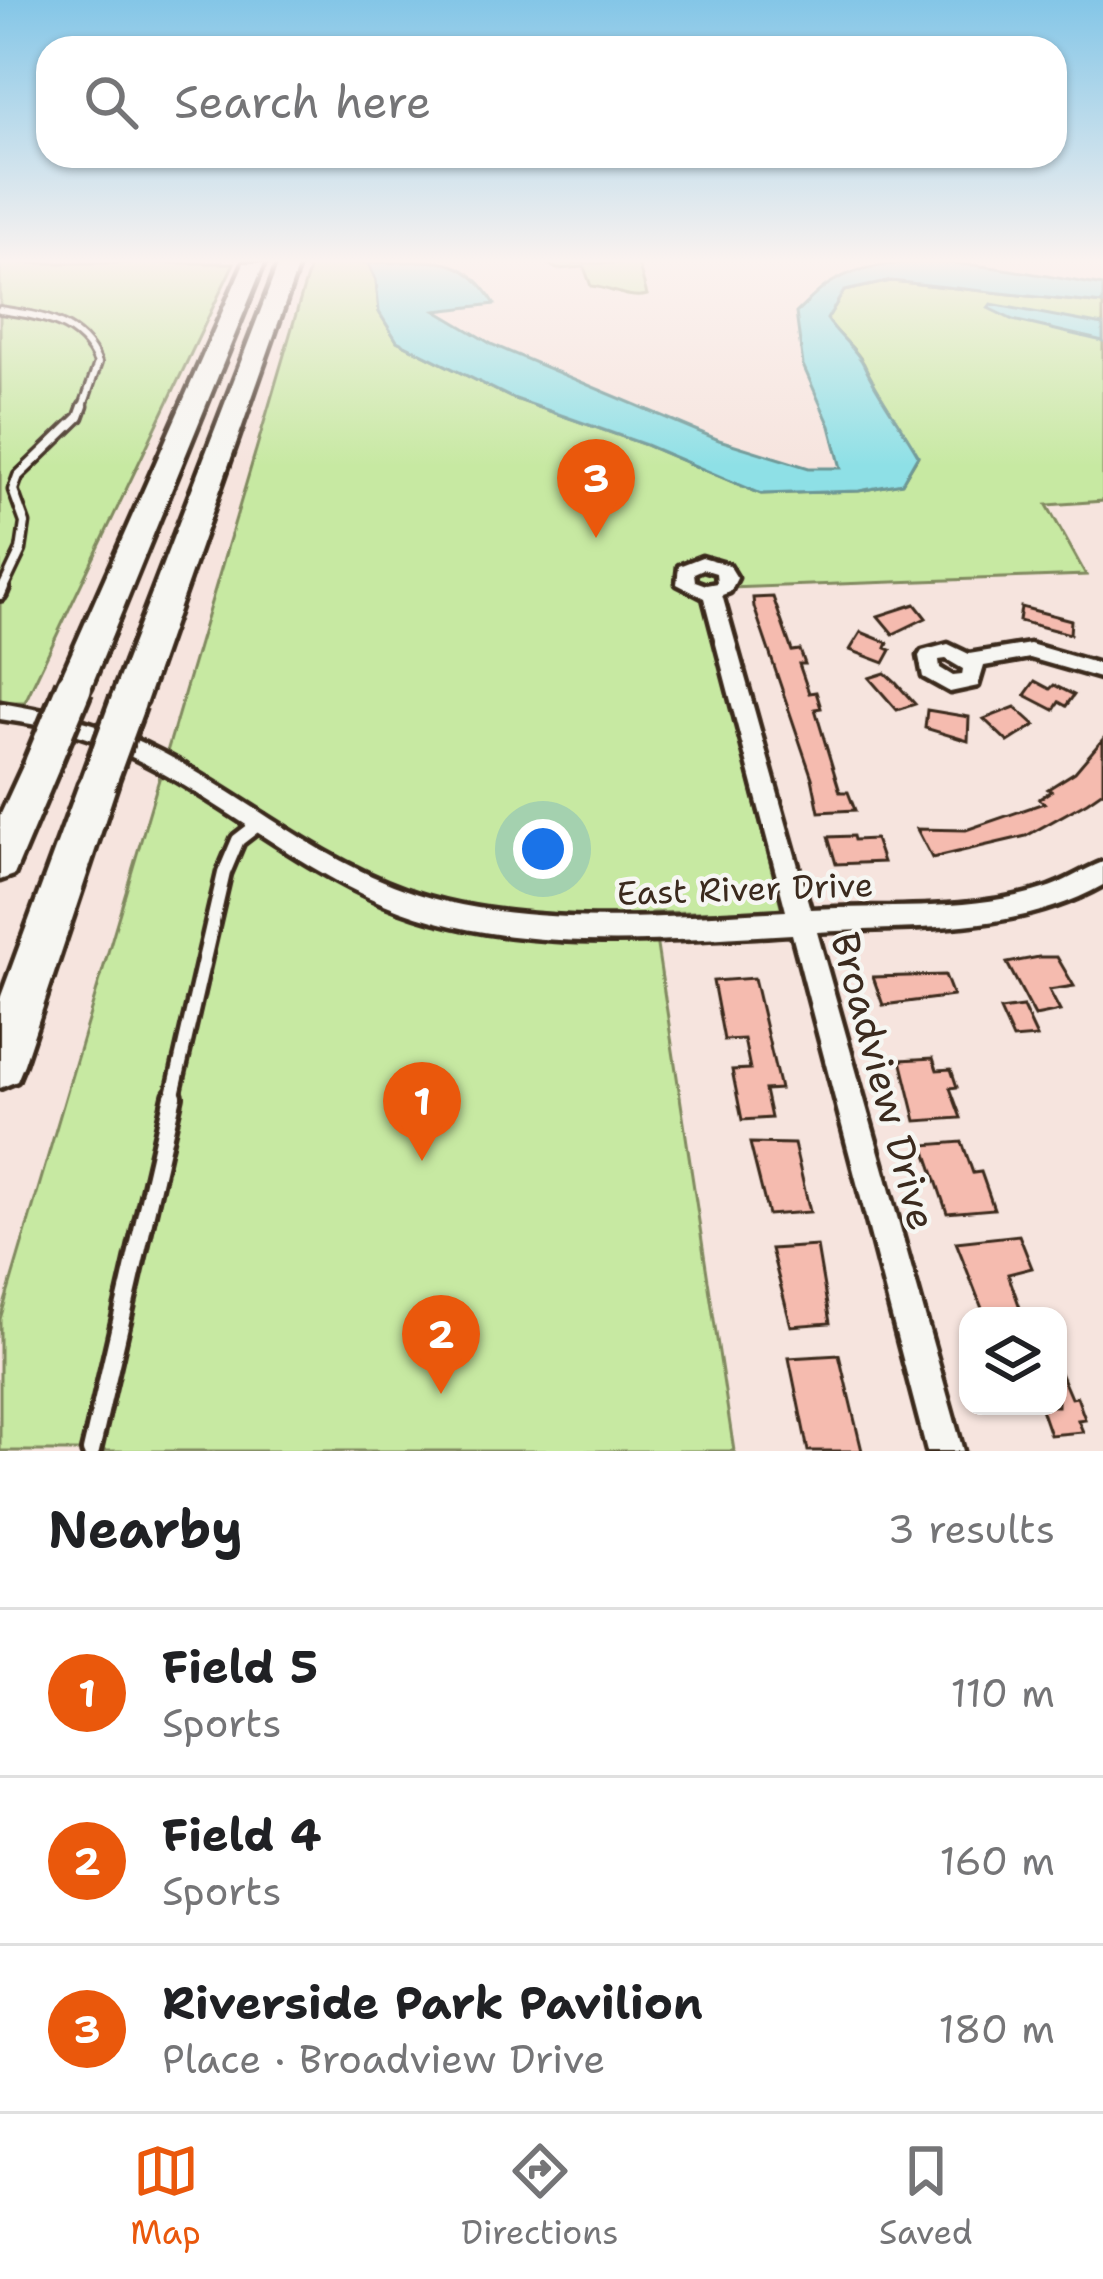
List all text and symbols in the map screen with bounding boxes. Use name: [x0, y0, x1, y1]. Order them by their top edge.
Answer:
search box: [36, 36, 1067, 168]
icon: search: [78, 69, 144, 135]
text: Search here: [174, 72, 431, 132]
pin: 3: [557, 439, 635, 538]
your location: [513, 819, 573, 879]
street label: East River Drive: [616, 862, 874, 916]
street label: Broadview Drive: [819, 926, 949, 1236]
pin: 1: [383, 1062, 461, 1161]
pin: 2: [402, 1295, 480, 1394]
map controls: [959, 1307, 1067, 1415]
button: layers: [959, 1307, 1067, 1415]
text: Nearby: [48, 1495, 243, 1563]
text: 3 results: [888, 1503, 1055, 1555]
text: Field 5: [162, 1637, 318, 1697]
text: 1: [78, 1667, 96, 1719]
text: 110 m: [951, 1667, 1055, 1719]
text: Sports: [162, 1697, 282, 1749]
text: Field 4: [162, 1805, 321, 1865]
text: 2: [73, 1835, 101, 1887]
text: 160 m: [940, 1835, 1055, 1887]
text: Sports: [162, 1865, 282, 1917]
text: Riverside Park Pavilion: [162, 1973, 703, 2033]
text: 3: [73, 2003, 101, 2055]
text: 180 m: [939, 2003, 1055, 2055]
text: Place · Broadview Drive: [162, 2033, 605, 2085]
tab: Map: [130, 2138, 201, 2255]
tab: Directions: [461, 2138, 619, 2255]
tab: Saved: [879, 2138, 973, 2255]

